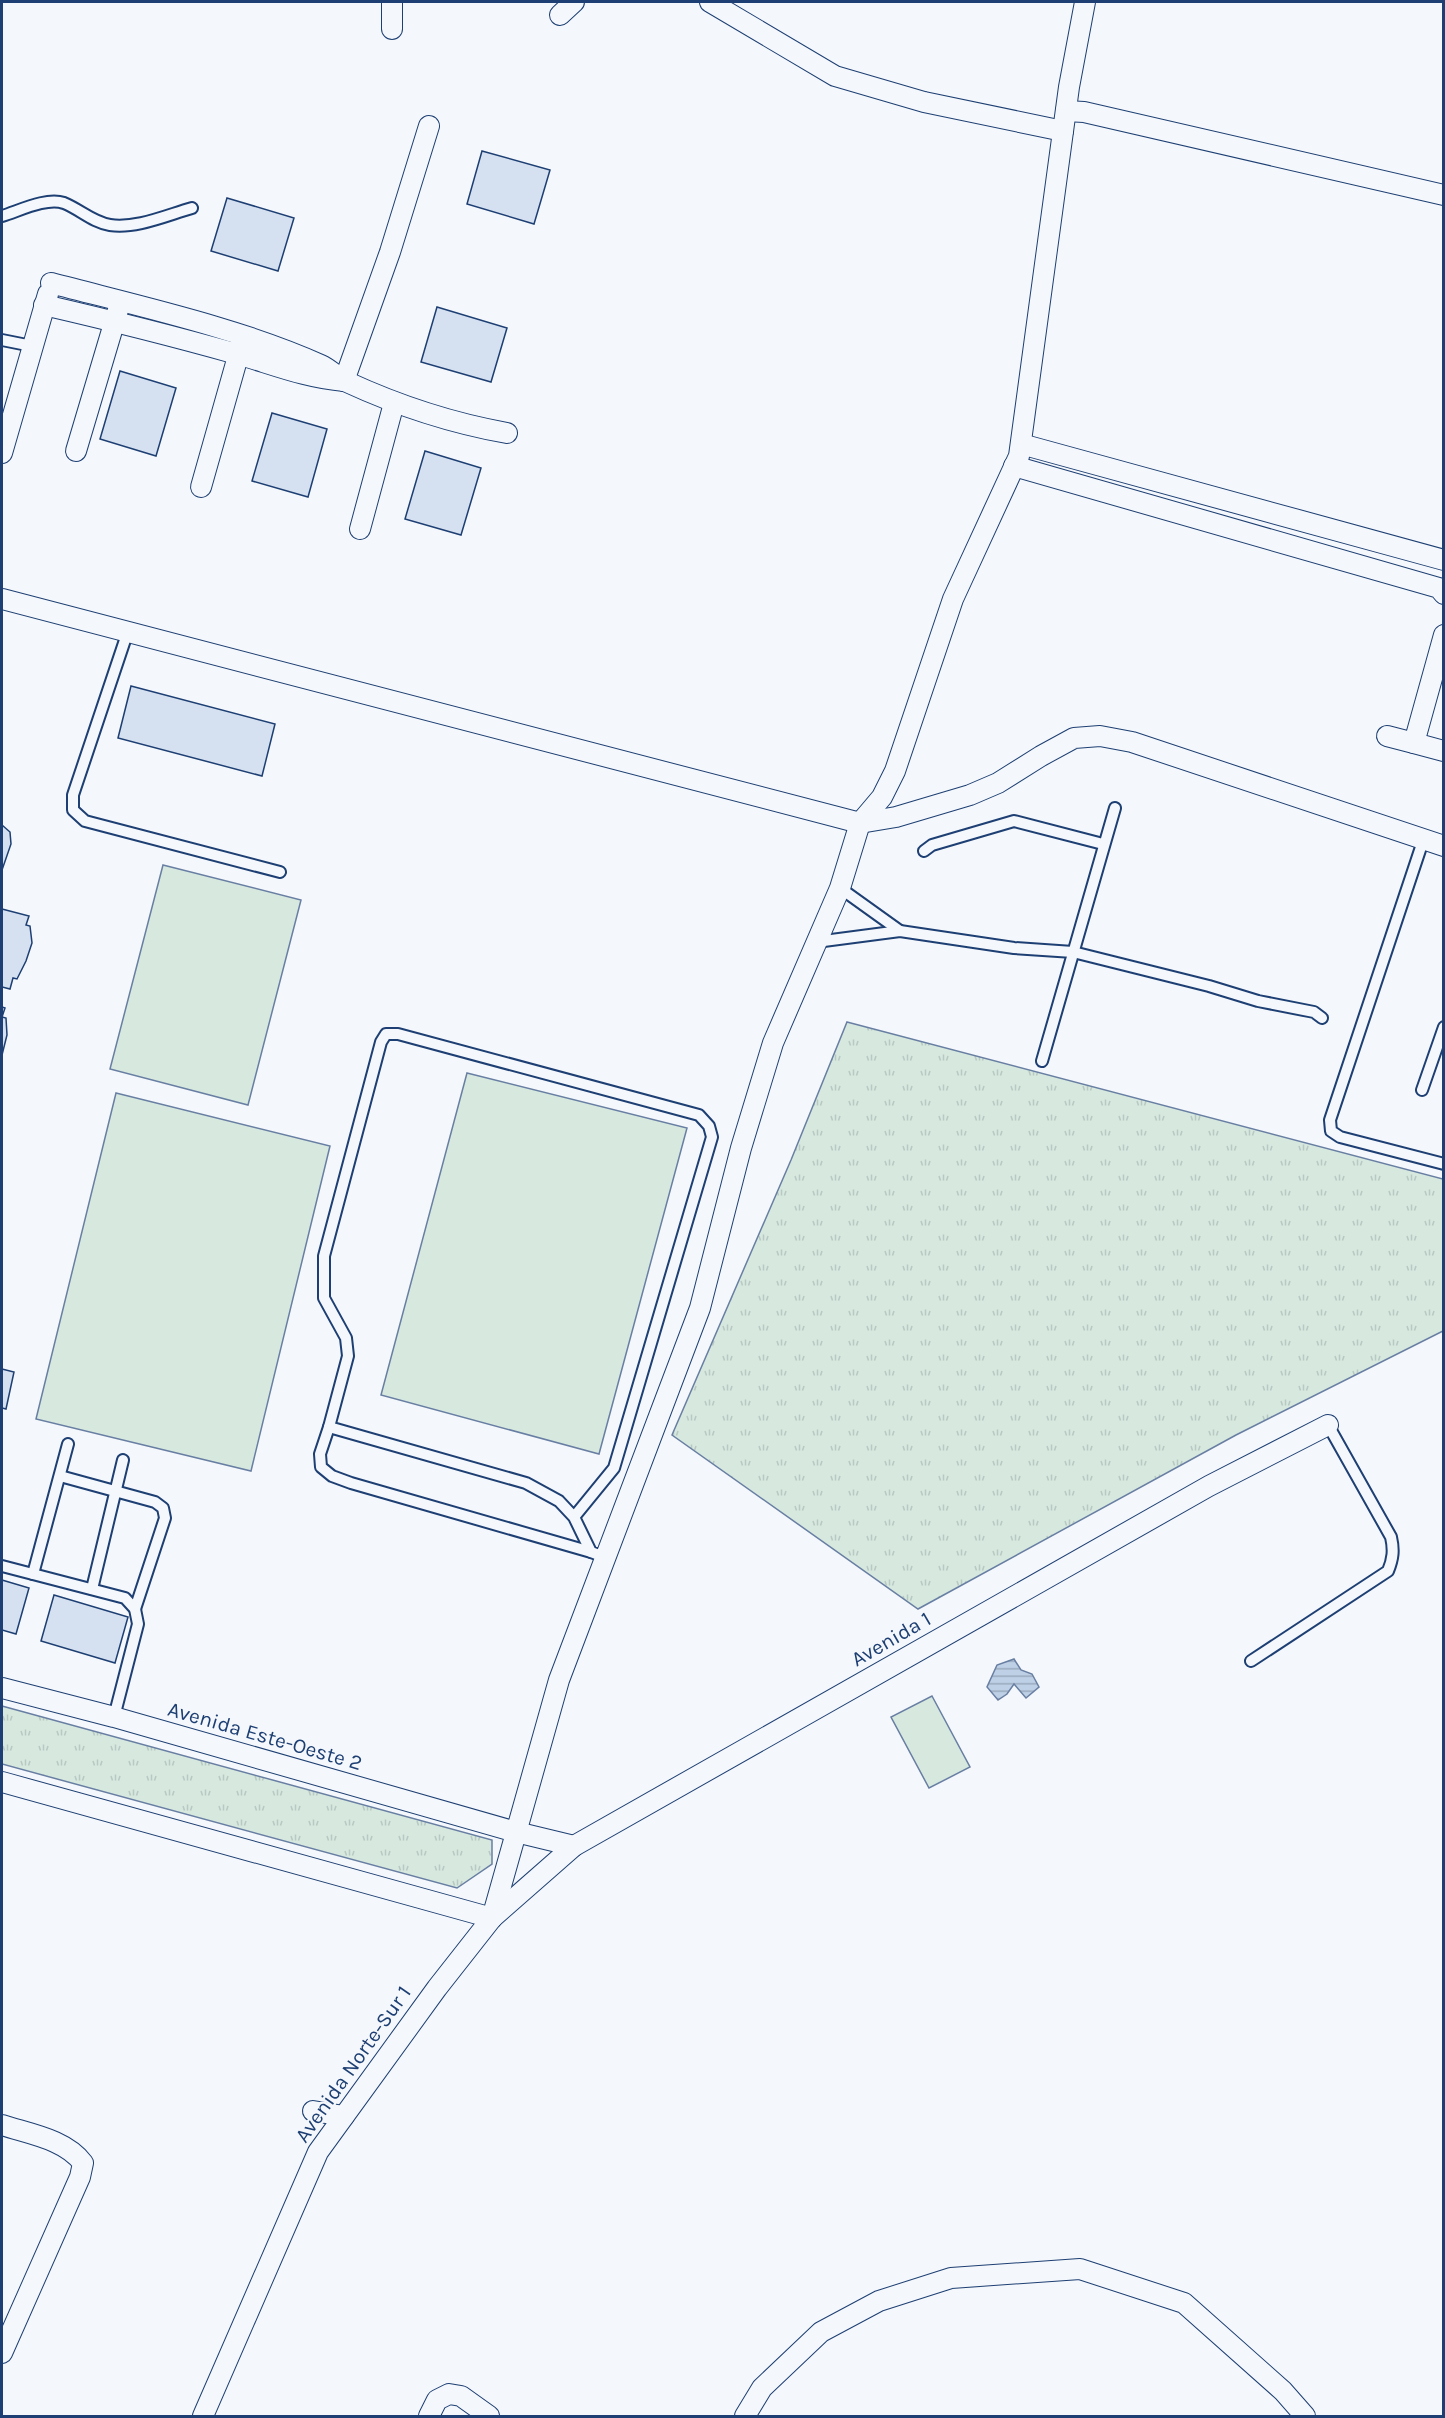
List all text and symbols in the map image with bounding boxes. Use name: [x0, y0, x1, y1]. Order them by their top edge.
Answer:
street label: Avenida 1: [847, 1607, 935, 1671]
street label: Avenida Este-Oeste 2: [165, 1697, 365, 1775]
street label: Avenida Norte-Sur 1: [290, 1981, 416, 2147]

